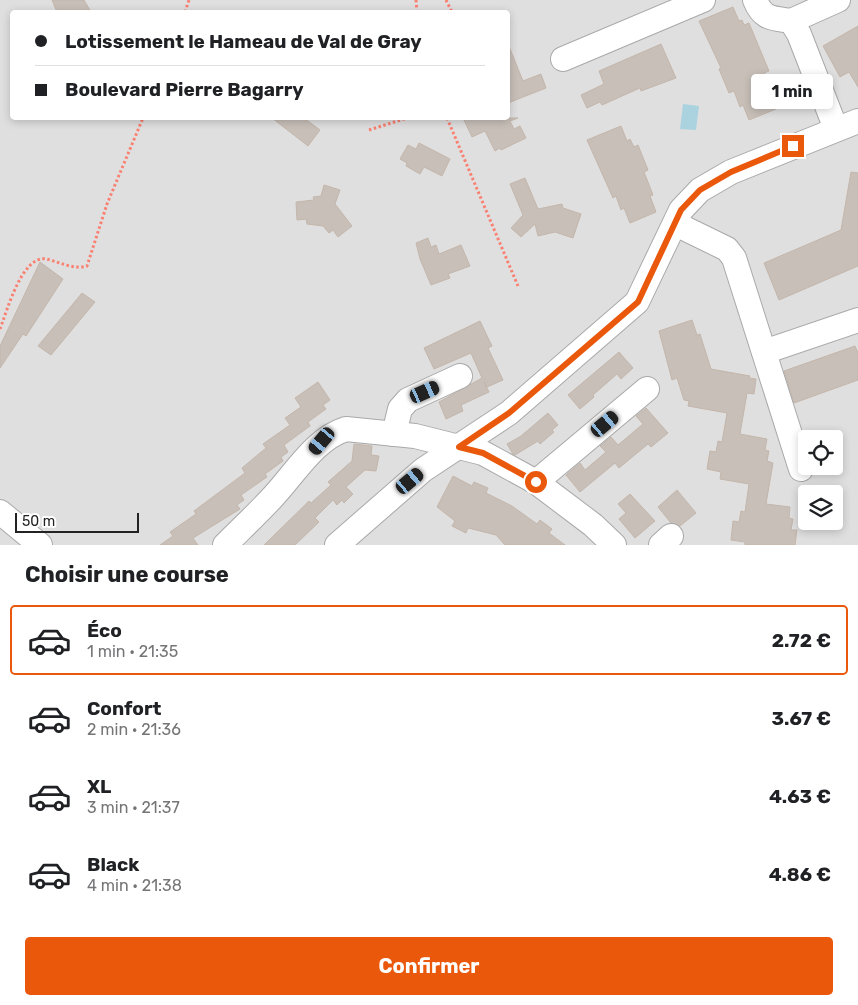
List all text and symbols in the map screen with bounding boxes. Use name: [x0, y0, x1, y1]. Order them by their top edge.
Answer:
text: Lotissement le Hameau de Val de Gray: [65, 30, 422, 53]
callout: 1 min: [752, 74, 834, 108]
text: Boulevard Pierre Bagarry: [65, 78, 304, 101]
text: 1 min: [772, 82, 812, 101]
route end: [782, 135, 804, 157]
car: [408, 379, 441, 405]
car: [588, 409, 621, 439]
car: [306, 425, 337, 457]
map controls: [798, 430, 843, 530]
button: locate: [798, 430, 843, 475]
car: [393, 466, 426, 496]
route start: [525, 471, 547, 493]
button: layers: [798, 485, 843, 530]
scale bar: [15, 510, 139, 533]
text: 50 m: [22, 513, 55, 530]
text: Choisir une course: [25, 561, 229, 588]
icon: car: [27, 618, 72, 663]
text: Éco: [87, 619, 122, 642]
text: 2.72 €: [772, 629, 831, 652]
text: 1 min · 21:35: [87, 642, 178, 661]
icon: car: [27, 696, 72, 741]
text: Confort: [87, 697, 161, 720]
text: 3.67 €: [772, 707, 831, 730]
text: 2 min · 21:36: [87, 720, 181, 739]
icon: car: [27, 774, 72, 819]
text: XL: [87, 775, 111, 798]
text: 4.63 €: [769, 785, 831, 808]
text: 3 min · 21:37: [87, 798, 180, 817]
icon: car: [27, 852, 72, 897]
text: Black: [87, 853, 139, 876]
text: 4.86 €: [769, 863, 831, 886]
text: 4 min · 21:38: [87, 876, 182, 895]
button: Confirmer: [25, 937, 833, 995]

